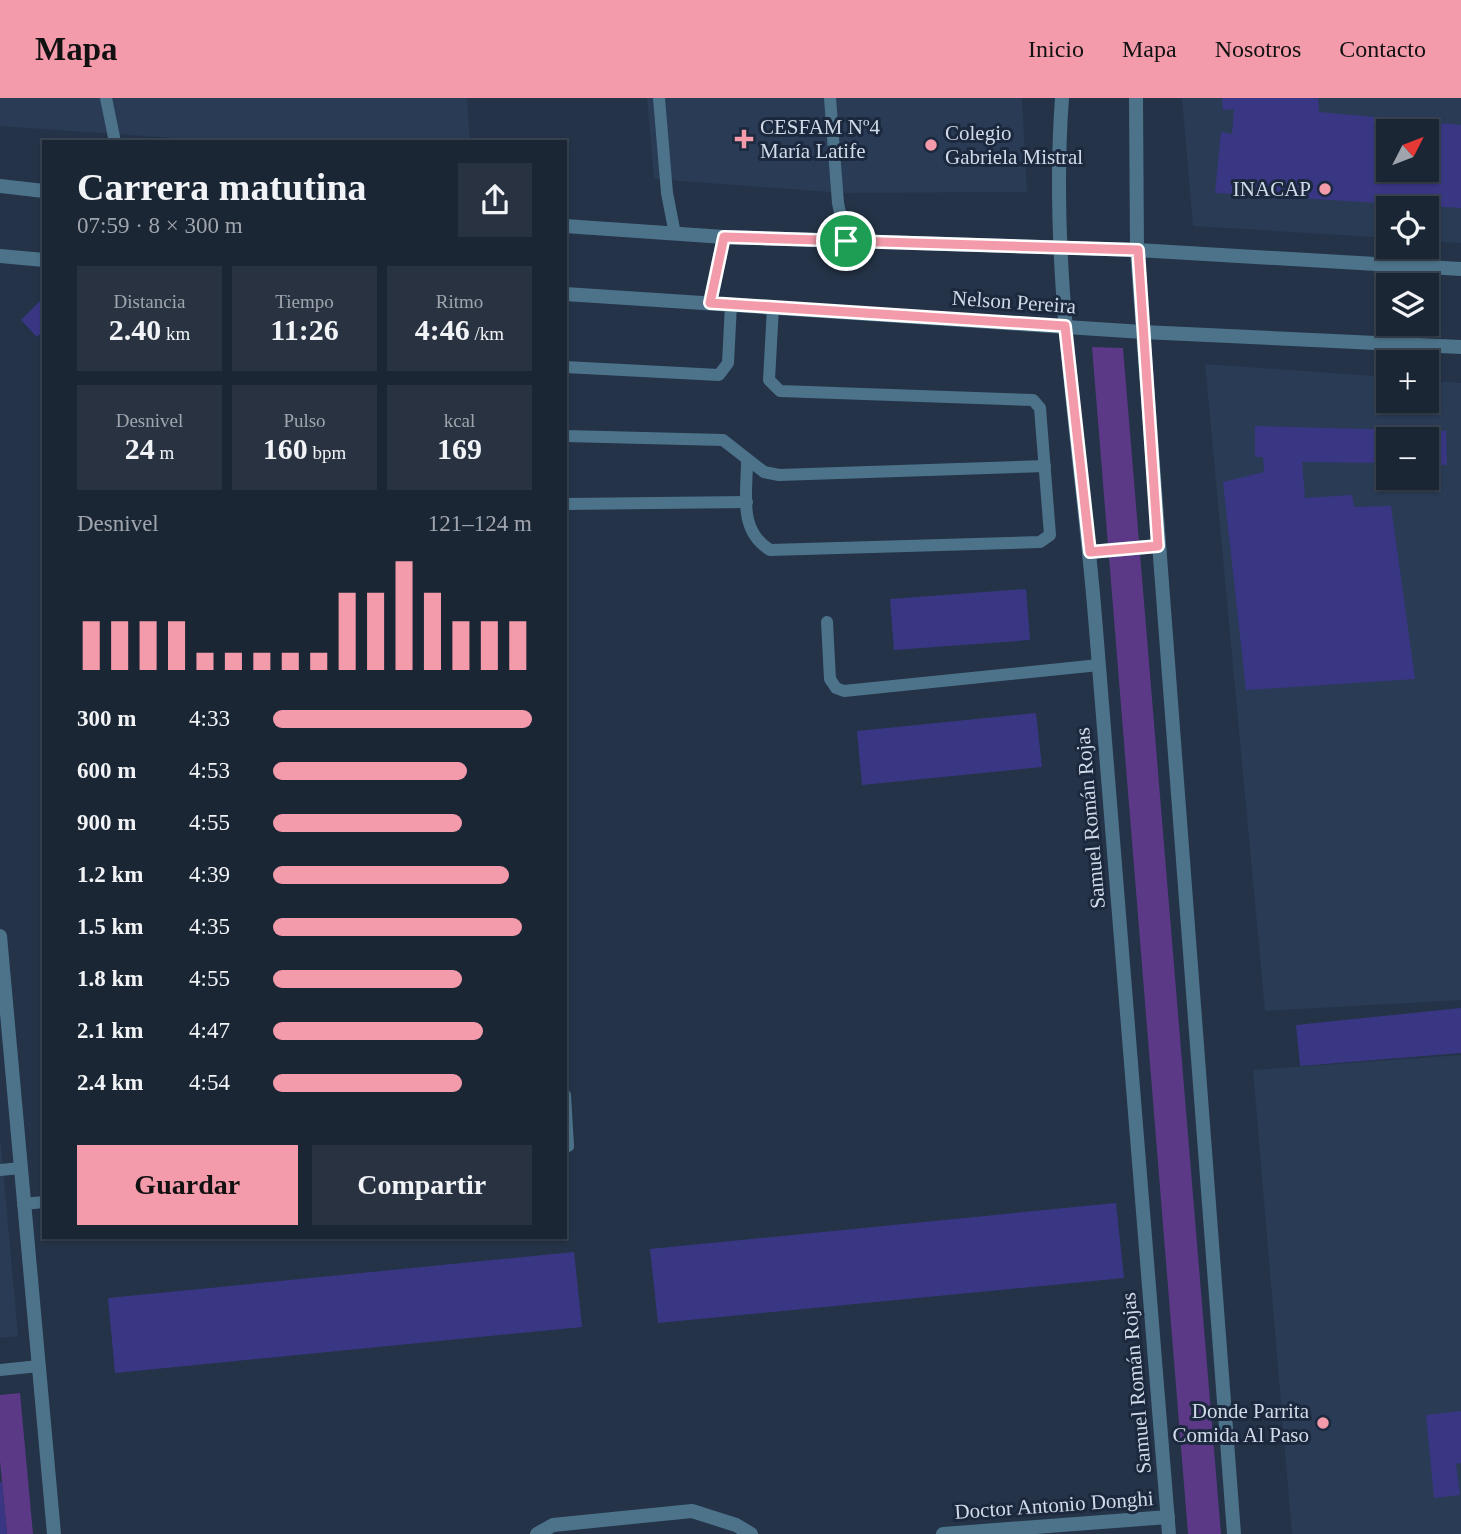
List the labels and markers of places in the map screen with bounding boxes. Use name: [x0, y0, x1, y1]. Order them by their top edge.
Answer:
place label: CESFAM Nº4 María Latife: [760, 115, 880, 163]
place label: Colegio Gabriela Mistral: [945, 121, 1083, 169]
marker: CESFAM Nº4 María Latife: [734, 129, 754, 149]
marker: Colegio Gabriela Mistral: [923, 137, 939, 153]
place label: INACAP: [1233, 177, 1311, 201]
marker: INACAP: [1317, 181, 1333, 197]
pin: [816, 211, 876, 271]
place label: Donde Parrita Comida Al Paso: [1172, 1399, 1310, 1447]
marker: Donde Parrita Comida Al Paso: [1315, 1415, 1331, 1431]

